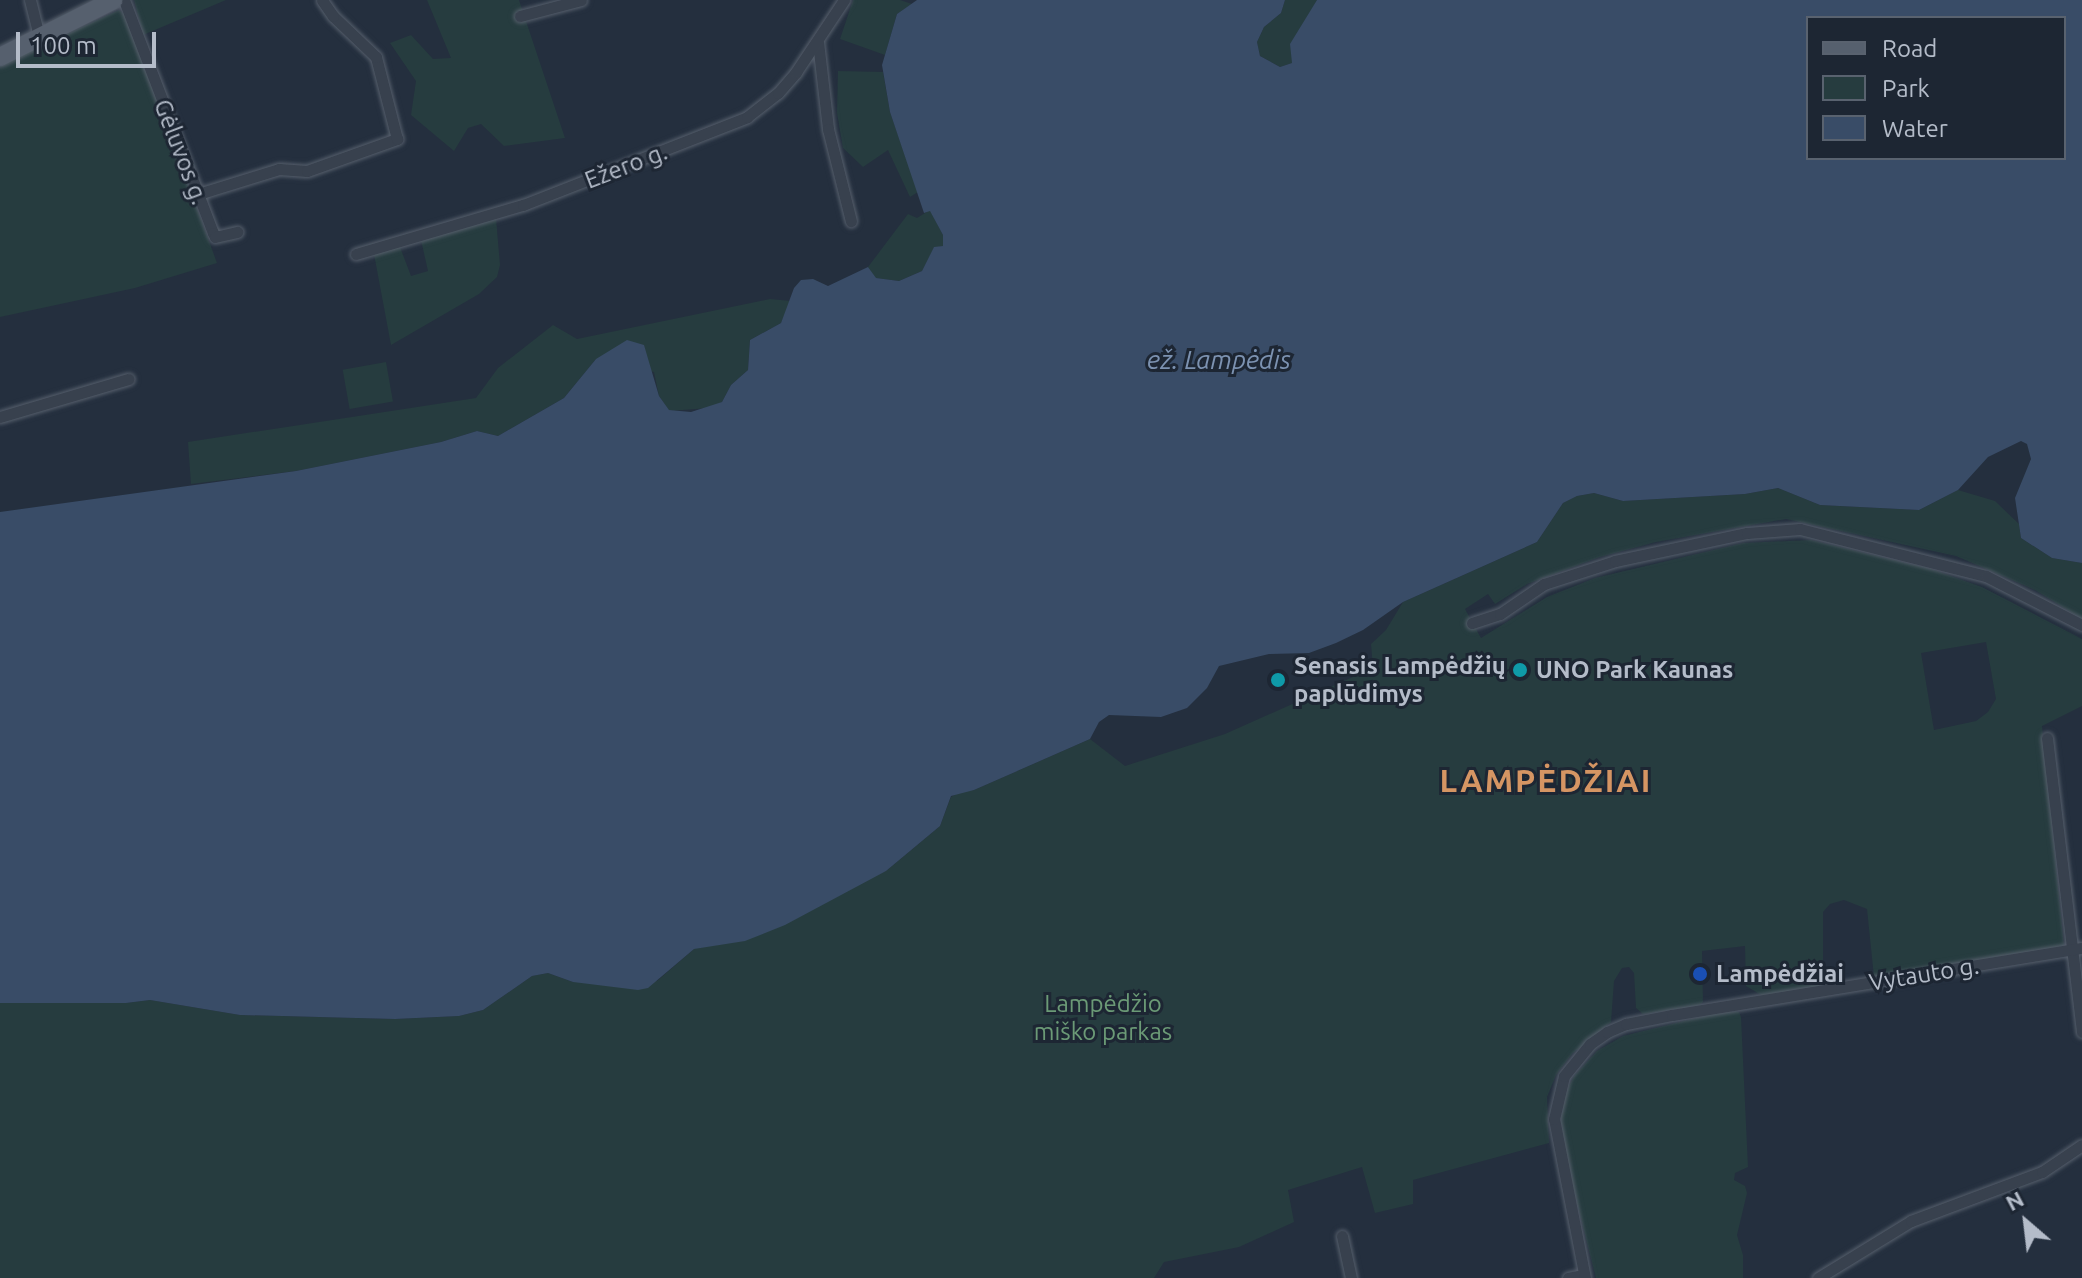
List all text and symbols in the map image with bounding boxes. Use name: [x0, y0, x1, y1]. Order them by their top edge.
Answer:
scale bar: [20, 16, 160, 66]
legend: [1806, 16, 2066, 160]
text: 100 m: [30, 32, 97, 59]
text: Road: [1882, 35, 1937, 62]
text: Park: [1882, 75, 1930, 102]
street label: Gėluvos g.: [148, 95, 214, 209]
text: Water: [1882, 115, 1948, 142]
street label: Ežero g.: [581, 137, 671, 195]
water label: ež. Lampėdis: [1147, 344, 1291, 376]
place label: Senasis Lampėdžių paplūdimys: [1294, 652, 1506, 708]
place label: UNO Park Kaunas: [1536, 656, 1733, 684]
marker: UNO Park Kaunas: [1511, 661, 1529, 679]
marker: Senasis Lampėdžių paplūdimys: [1269, 671, 1287, 689]
district label: LAMPĖDŽIAI: [1440, 761, 1652, 799]
street label: Vytauto g.: [1867, 951, 1981, 997]
place label: Lampėdžiai: [1716, 960, 1844, 988]
marker: Lampėdžiai: [1691, 965, 1709, 983]
park label: Lampėdžio miško parkas: [1034, 990, 1172, 1046]
north arrow: [1986, 1182, 2066, 1262]
text: N: [2001, 1185, 2028, 1215]

